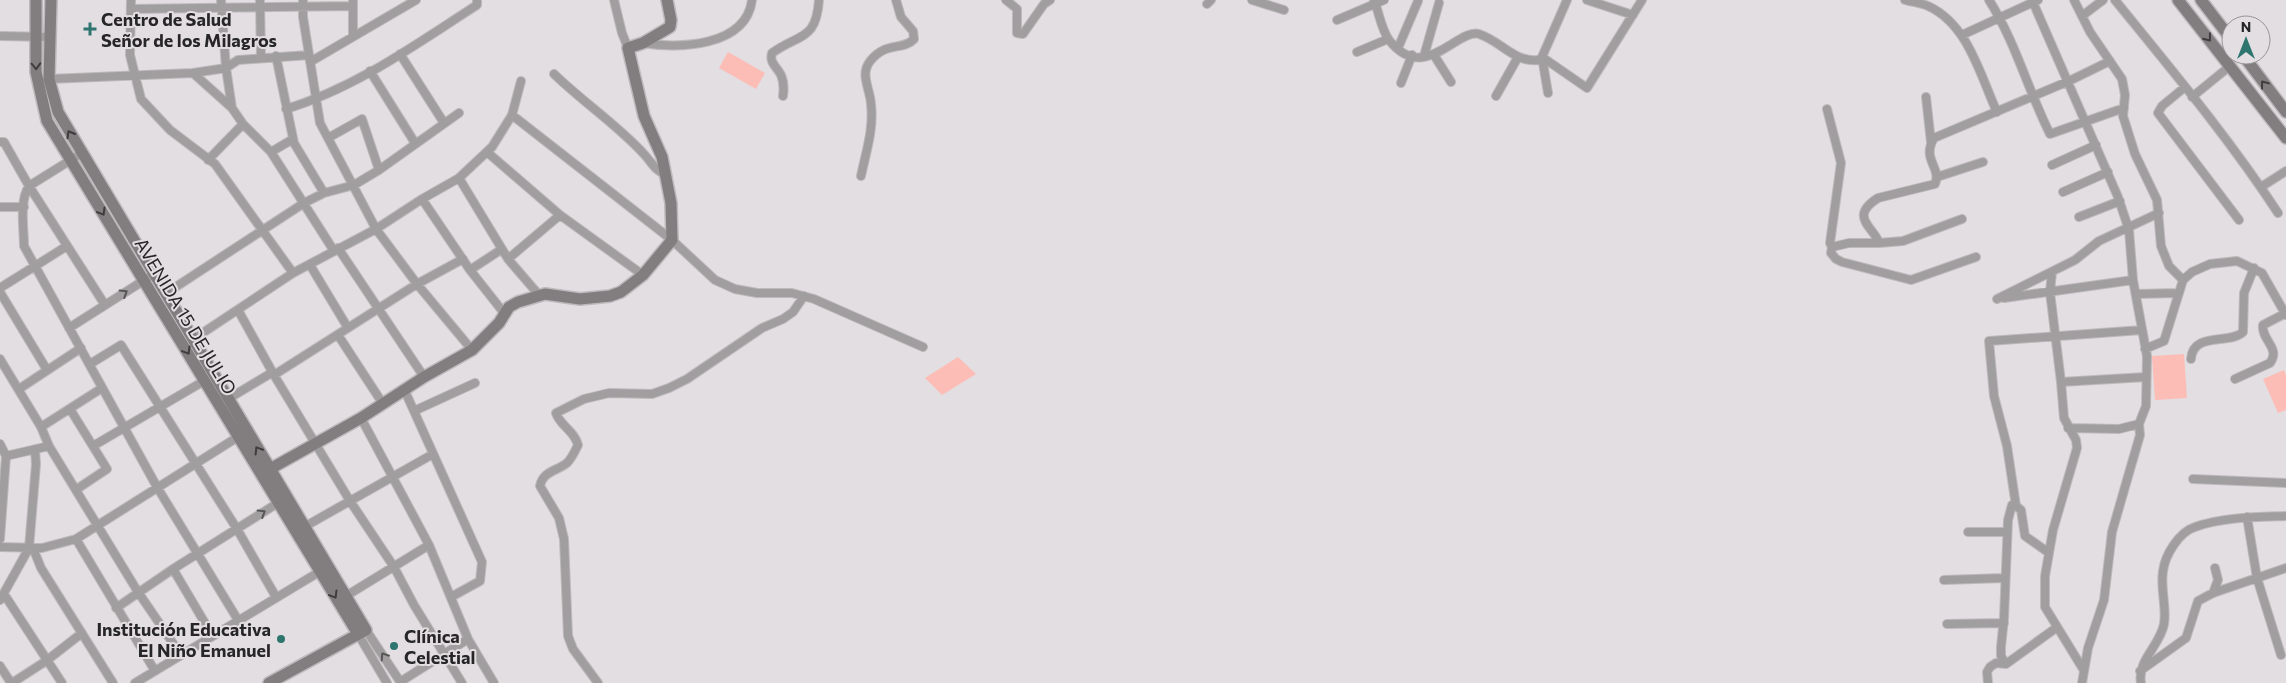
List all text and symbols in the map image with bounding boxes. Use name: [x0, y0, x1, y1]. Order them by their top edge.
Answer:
place label: Centro de Salud Señor de los Milagros: [101, 8, 277, 51]
north arrow: [2221, 15, 2271, 65]
text: N: [2241, 18, 2251, 35]
marker: Centro de Salud Señor de los Milagros: [83, 22, 97, 36]
one-way arrow: [2203, 33, 2212, 42]
one-way arrow: [31, 62, 42, 70]
one-way arrow: [2262, 81, 2270, 90]
one-way arrow: [67, 131, 77, 140]
one-way arrow: [96, 207, 106, 216]
street label: AVENIDA 15 DE JULIO: [131, 234, 241, 398]
one-way arrow: [119, 290, 128, 299]
one-way arrow: [180, 345, 190, 354]
one-way arrow: [255, 446, 265, 455]
one-way arrow: [257, 510, 266, 519]
one-way arrow: [328, 589, 337, 598]
place label: Institución Educativa El Niño Emanuel: [96, 618, 271, 661]
place label: Clínica Celestial: [404, 625, 475, 668]
marker: Institución Educativa El Niño Emanuel: [275, 633, 287, 645]
marker: Clínica Celestial: [388, 640, 400, 652]
one-way arrow: [380, 653, 390, 662]

